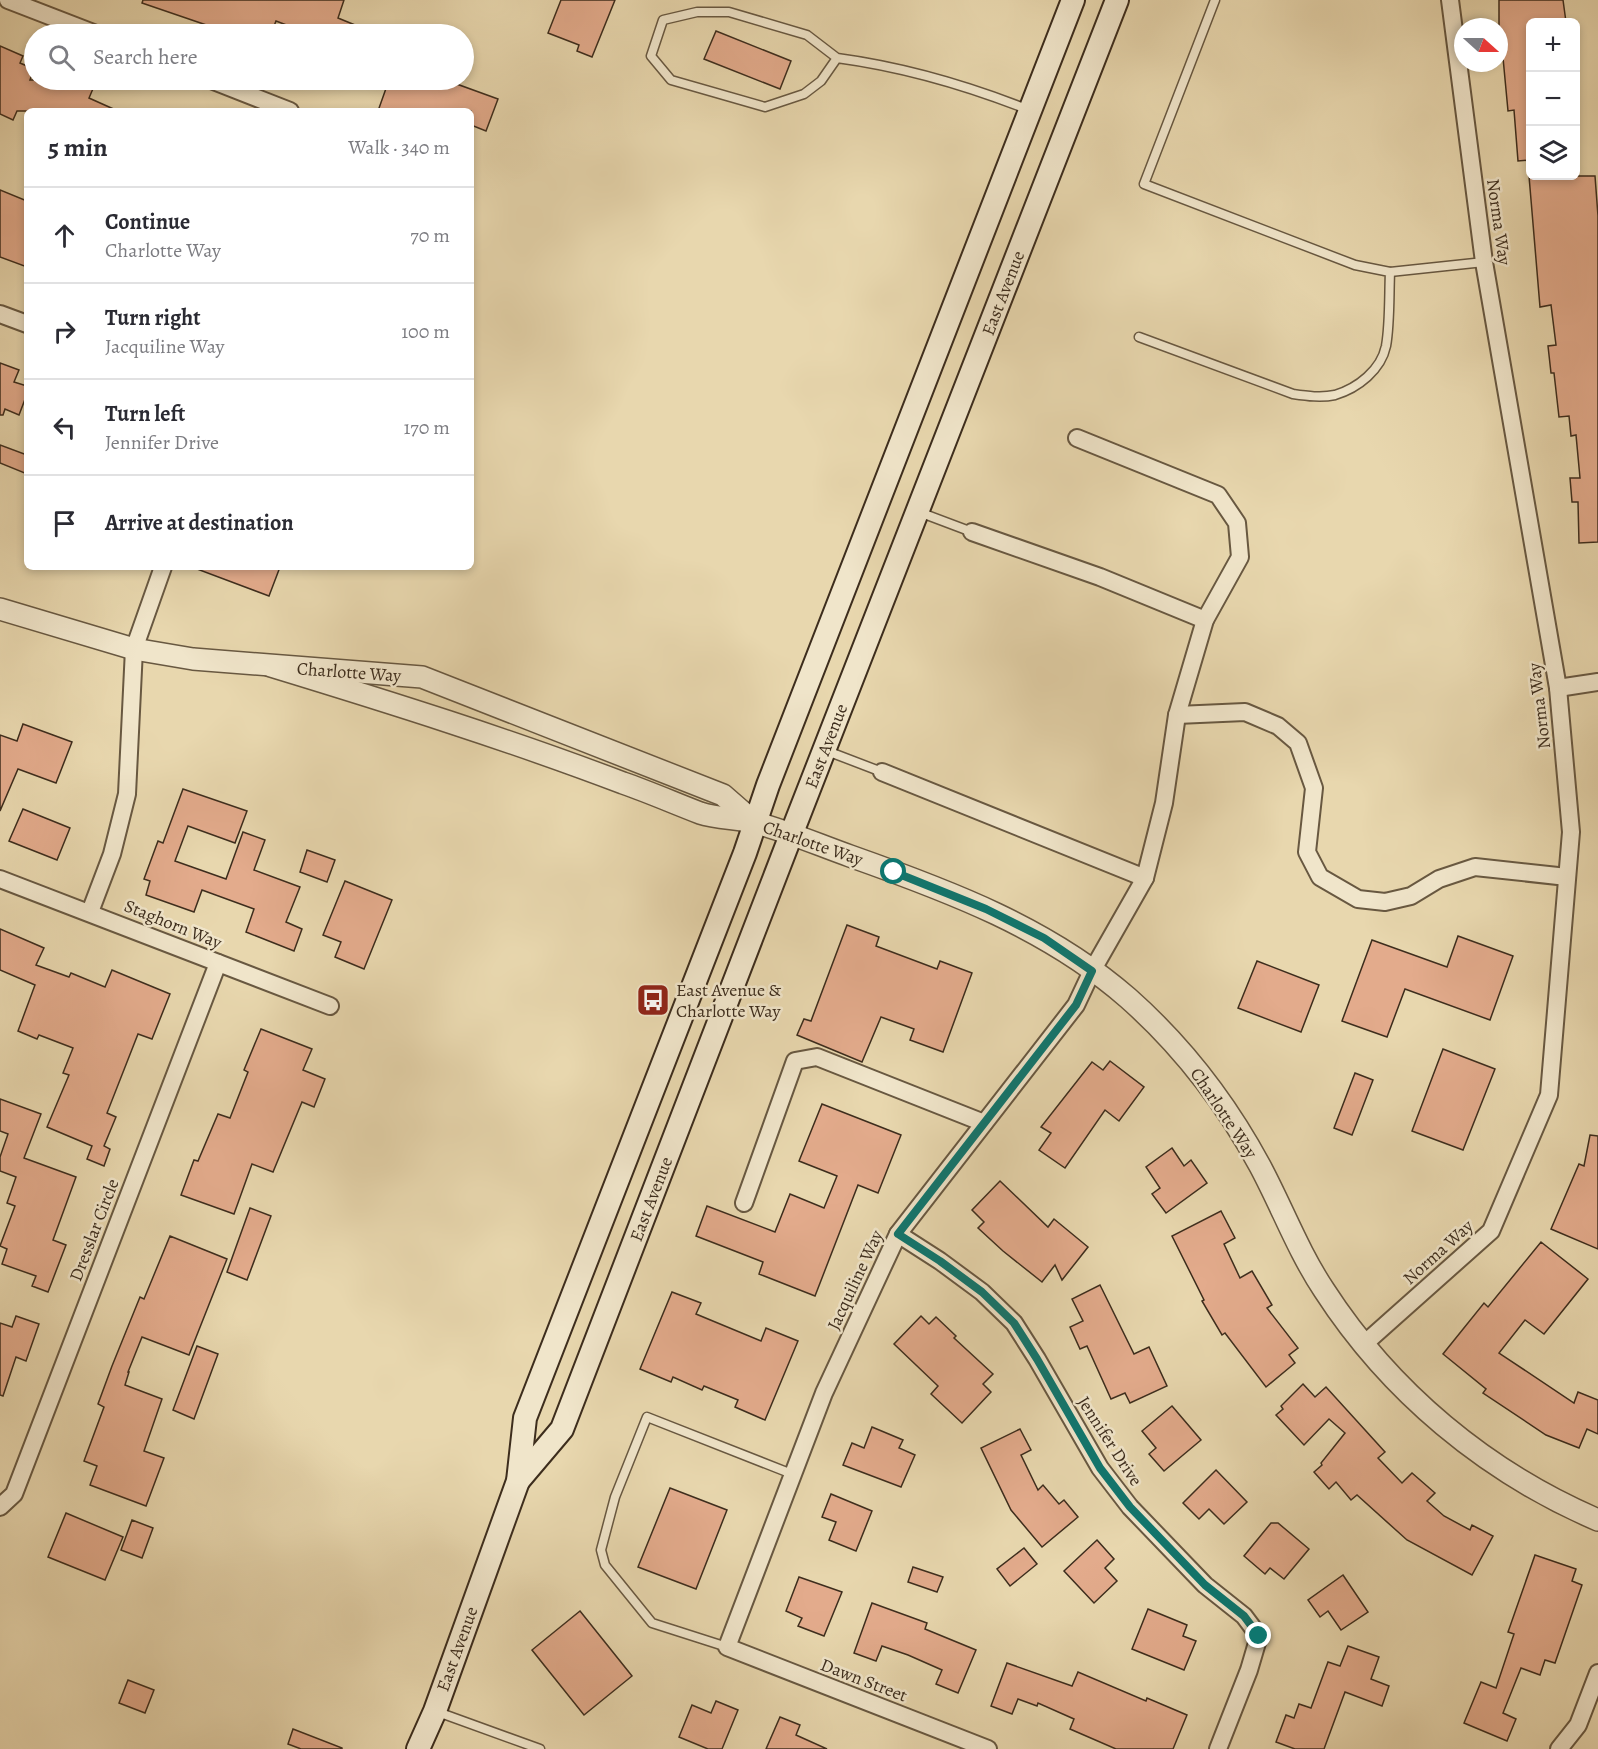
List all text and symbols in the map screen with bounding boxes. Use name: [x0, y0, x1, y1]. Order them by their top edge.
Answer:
north arrow: [1454, 18, 1508, 72]
map controls: [1526, 18, 1580, 180]
button: +: [1526, 18, 1580, 72]
search box: [24, 24, 474, 90]
icon: search: [45, 41, 78, 74]
text: Search here: [93, 42, 198, 72]
button: −: [1526, 72, 1580, 126]
button: layers: [1526, 126, 1580, 180]
text: 5 min: [48, 130, 108, 165]
text: Walk · 340 m: [348, 134, 450, 161]
street label: Norma Way: [1481, 177, 1517, 268]
text: Continue: [105, 207, 190, 237]
icon: ahead: [48, 219, 81, 252]
text: 70 m: [410, 222, 450, 249]
text: Charlotte Way: [105, 237, 221, 264]
street label: East Avenue: [976, 247, 1030, 339]
text: Turn right: [105, 303, 201, 333]
icon: right: [48, 315, 81, 348]
text: 100 m: [401, 318, 450, 345]
text: Jacquiline Way: [105, 333, 225, 360]
text: Turn left: [105, 399, 185, 429]
icon: left: [48, 411, 81, 444]
text: 170 m: [404, 414, 450, 441]
text: Jennifer Drive: [105, 429, 219, 456]
icon: arrive: [48, 507, 81, 540]
text: Arrive at destination: [105, 508, 294, 538]
street label: Charlotte Way: [296, 656, 403, 688]
street label: Norma Way: [1522, 661, 1556, 751]
street label: East Avenue: [799, 700, 853, 792]
street label: Charlotte Way: [760, 815, 867, 872]
route start: [880, 858, 906, 884]
street label: Staghorn Way: [121, 894, 226, 955]
place label: East Avenue & Charlotte Way: [676, 978, 782, 1023]
bus stop icon: East Avenue & Charlotte Way: [635, 982, 671, 1018]
street label: Charlotte Way: [1185, 1063, 1264, 1164]
street label: East Avenue: [624, 1153, 678, 1245]
street label: Dresslar Circle: [63, 1175, 125, 1285]
street label: Norma Way: [1398, 1213, 1479, 1290]
street label: Jacquiline Way: [821, 1225, 889, 1334]
street label: Jennifer Drive: [1072, 1391, 1148, 1491]
street label: East Avenue: [431, 1603, 483, 1695]
route end: [1245, 1622, 1271, 1648]
street label: Dawn Street: [817, 1652, 911, 1708]

